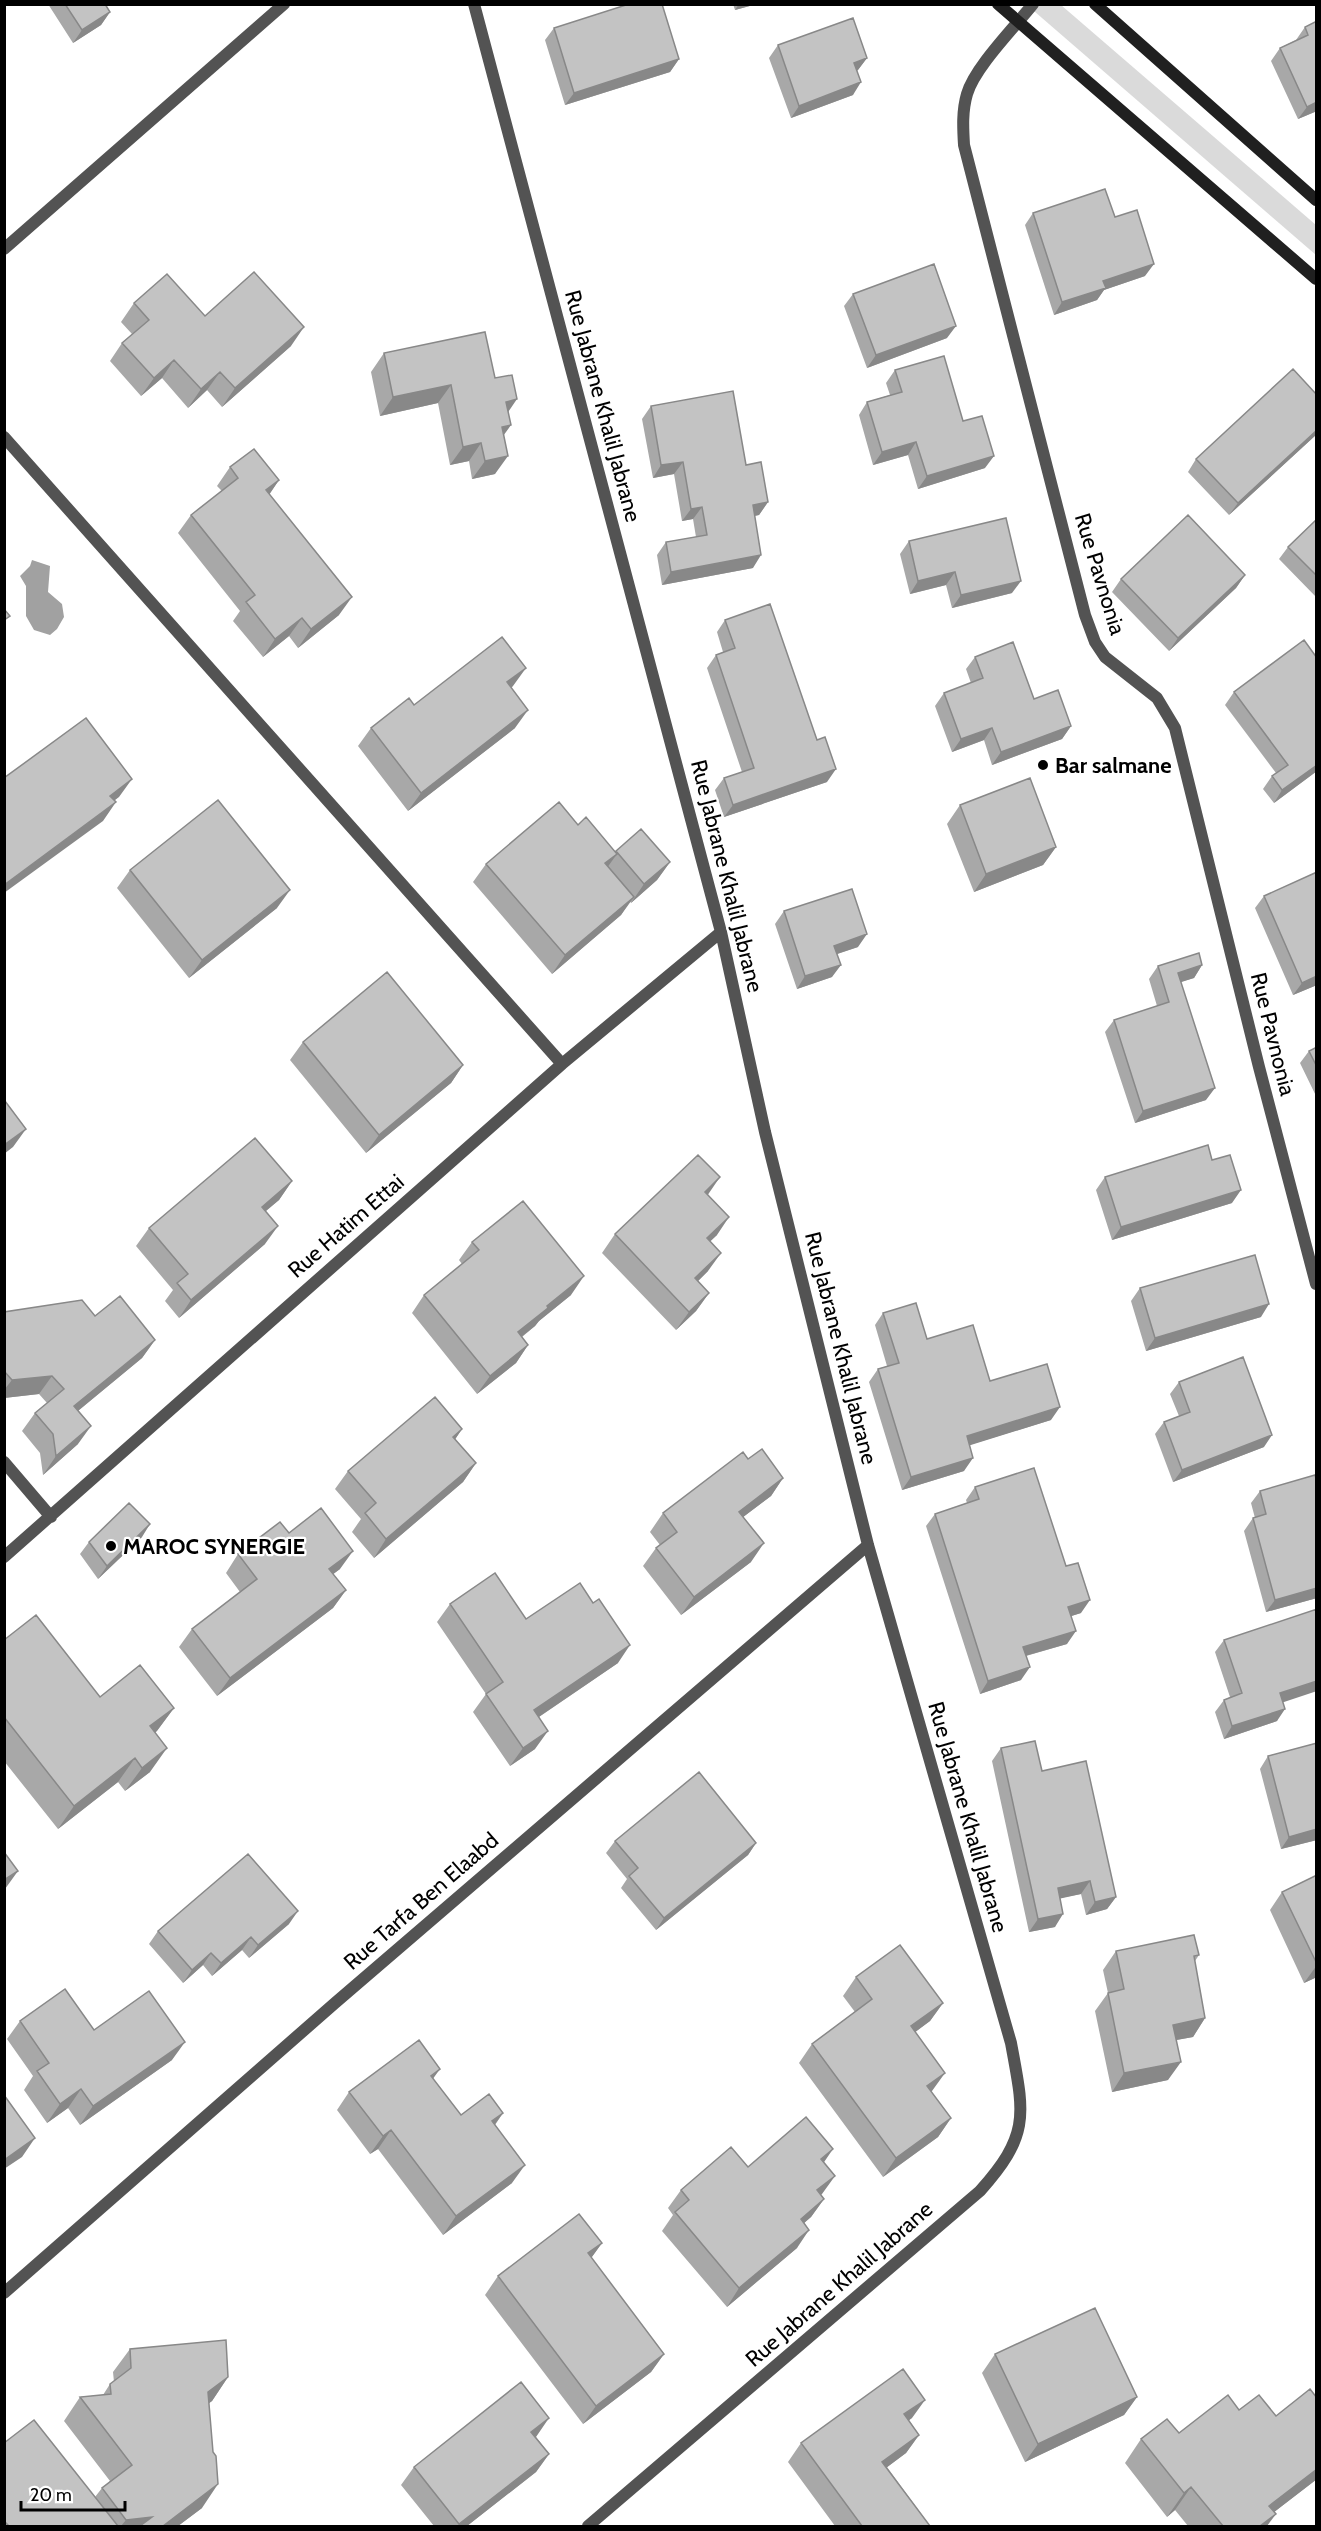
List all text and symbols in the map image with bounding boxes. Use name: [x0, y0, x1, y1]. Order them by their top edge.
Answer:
street label: Rue Jabrane Khalil Jabrane: [559, 287, 647, 525]
street label: Rue Pavnonia: [1069, 510, 1131, 639]
place label: Bar salmane: [1055, 752, 1172, 779]
street label: Rue Jabrane Khalil Jabrane: [685, 757, 769, 995]
marker: Bar salmane: [1036, 758, 1050, 772]
street label: Rue Pavnonia: [1245, 970, 1301, 1099]
street label: Rue Hatim Ettai: [283, 1168, 409, 1284]
street label: Rue Jabrane Khalil Jabrane: [799, 1229, 883, 1467]
place label: MAROC SYNERGIE: [123, 1533, 305, 1560]
marker: MAROC SYNERGIE: [104, 1539, 118, 1553]
street label: Rue Jabrane Khalil Jabrane: [922, 1699, 1014, 1935]
street label: Rue Tarfa Ben Elaabd: [338, 1827, 504, 1975]
street label: Rue Jabrane Khalil Jabrane: [740, 2195, 938, 2373]
scale bar: [21, 2474, 124, 2512]
text: 20 m: [30, 2484, 72, 2506]

